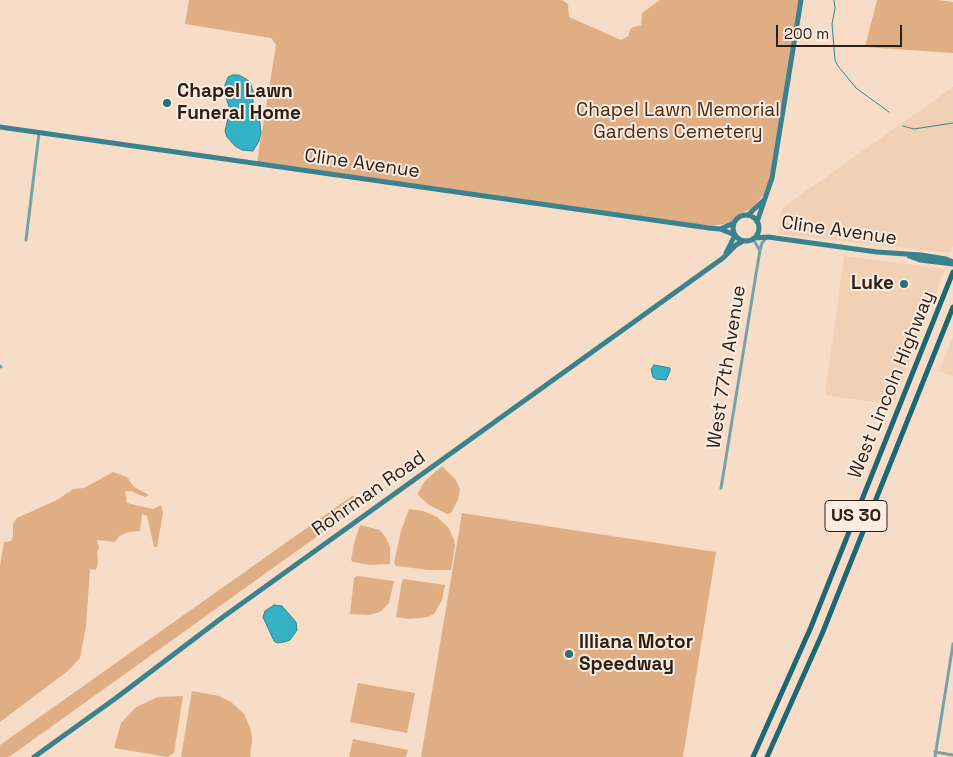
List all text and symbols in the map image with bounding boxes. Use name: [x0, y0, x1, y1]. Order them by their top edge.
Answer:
scale bar: [778, 15, 904, 47]
text: 200 m: [784, 24, 829, 43]
place label: Chapel Lawn Funeral Home: [177, 81, 301, 125]
marker: Chapel Lawn Funeral Home: [161, 97, 173, 109]
park label: Chapel Lawn Memorial Gardens Cemetery: [576, 100, 780, 144]
street label: Cline Avenue: [303, 145, 421, 183]
street label: Cline Avenue: [780, 212, 898, 250]
place label: Luke: [851, 273, 894, 295]
marker: Luke: [898, 278, 910, 290]
street label: West 77th Avenue: [703, 284, 751, 450]
street label: West Lincoln Highway: [844, 288, 940, 482]
street label: Rohrman Road: [308, 447, 430, 541]
road number: US 30: [825, 501, 887, 532]
place label: Illiana Motor Speedway: [579, 632, 693, 676]
marker: Illiana Motor Speedway: [563, 648, 575, 660]

